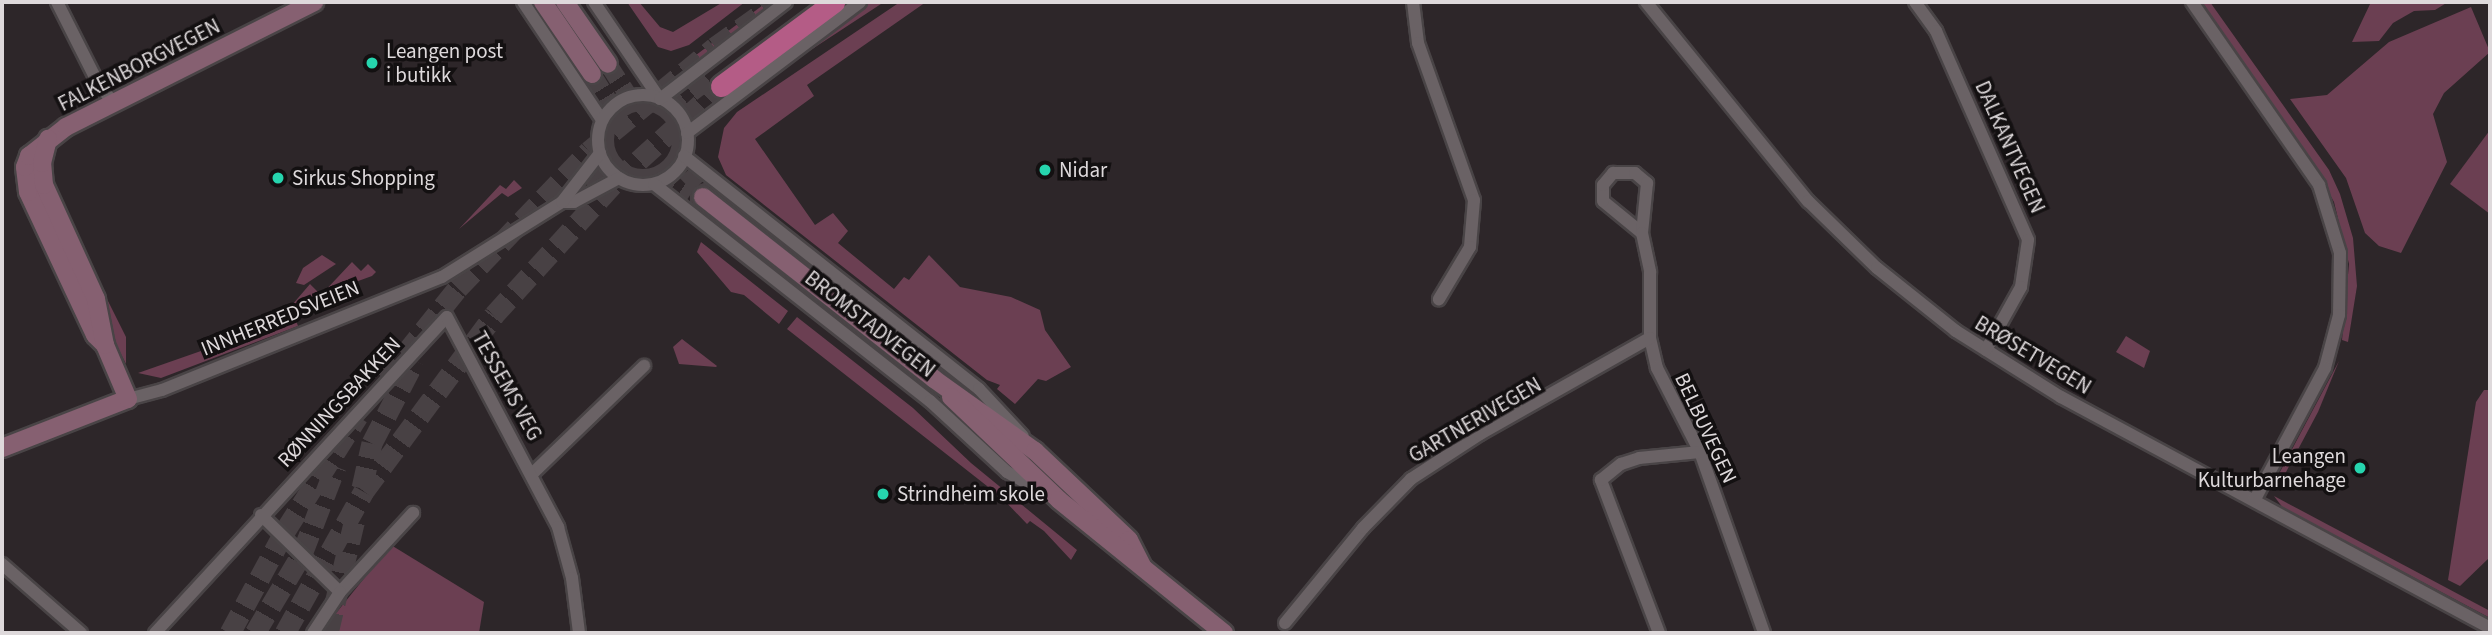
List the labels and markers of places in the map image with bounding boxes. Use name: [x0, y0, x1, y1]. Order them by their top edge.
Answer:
place label: Leangen post i butikk: [386, 38, 503, 88]
marker: Leangen post i butikk: [364, 55, 380, 71]
place label: Nidar: [1059, 157, 1107, 183]
marker: Nidar: [1037, 162, 1053, 178]
place label: Sirkus Shopping: [292, 165, 435, 191]
marker: Sirkus Shopping: [270, 170, 286, 186]
place label: Leangen Kulturbarnehage: [2198, 443, 2346, 493]
marker: Leangen Kulturbarnehage: [2352, 460, 2368, 476]
place label: Strindheim skole: [897, 481, 1045, 507]
marker: Strindheim skole: [875, 486, 891, 502]

